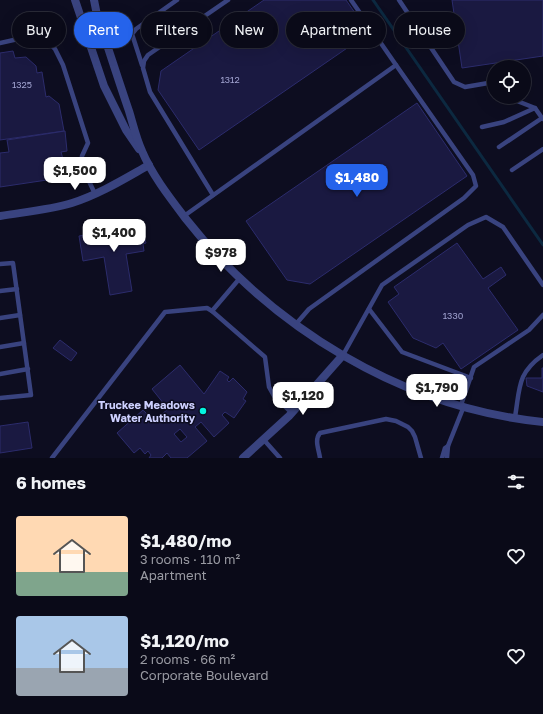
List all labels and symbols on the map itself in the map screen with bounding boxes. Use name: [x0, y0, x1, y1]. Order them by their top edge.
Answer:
house number: 1312: [220, 74, 240, 85]
house number: 1325: [12, 79, 32, 90]
pin: $1,500: [42, 157, 108, 191]
pin: $1,480: [324, 164, 390, 198]
pin: $1,400: [81, 219, 147, 253]
pin: $978: [197, 239, 245, 273]
house number: 1330: [443, 310, 464, 321]
pin: $1,790: [404, 374, 470, 408]
pin: $1,120: [270, 382, 336, 416]
place label: Truckee Meadows Water Authority: [98, 398, 195, 424]
marker: Truckee Meadows Water Authority: [198, 406, 208, 416]

